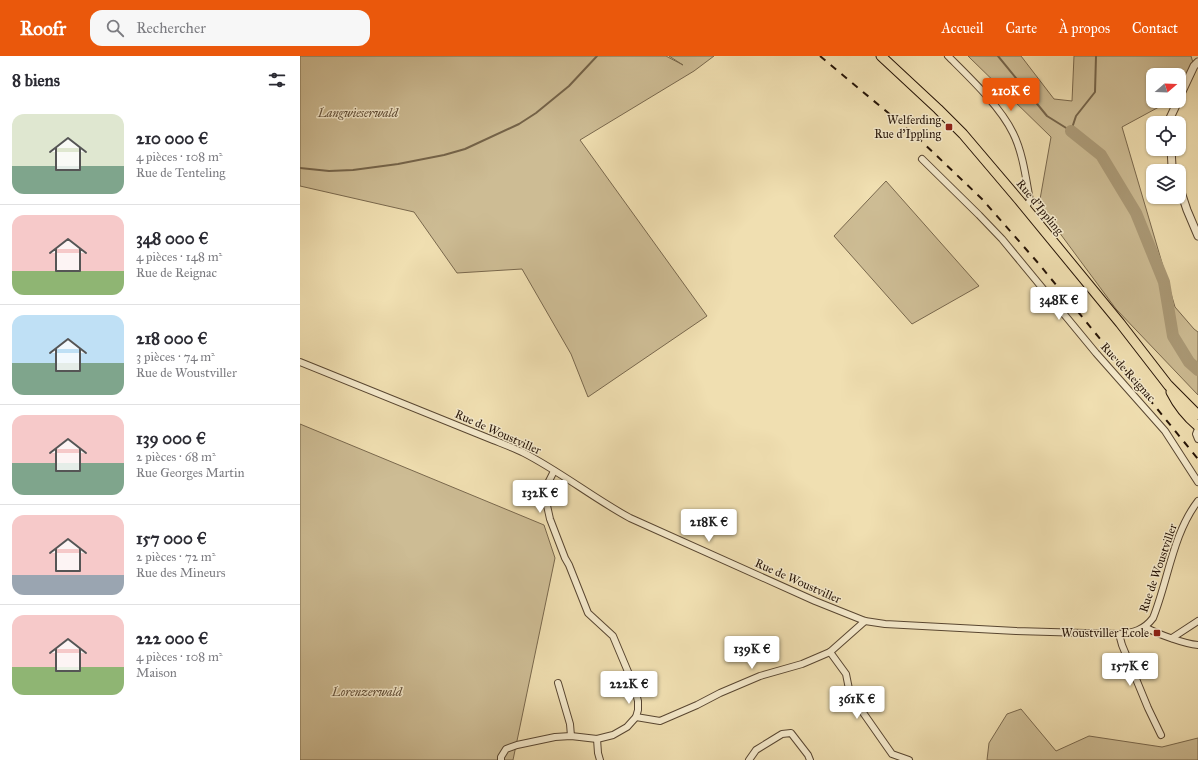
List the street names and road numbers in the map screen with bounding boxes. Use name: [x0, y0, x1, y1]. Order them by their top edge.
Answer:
street label: Rue d'Ippling: [1013, 177, 1067, 238]
street label: Rue de Reignac: [1097, 340, 1158, 405]
street label: Rue de Woustviller: [453, 407, 544, 458]
street label: Rue de Woustviller: [1136, 521, 1180, 614]
street label: Rue de Woustviller: [753, 556, 844, 607]

